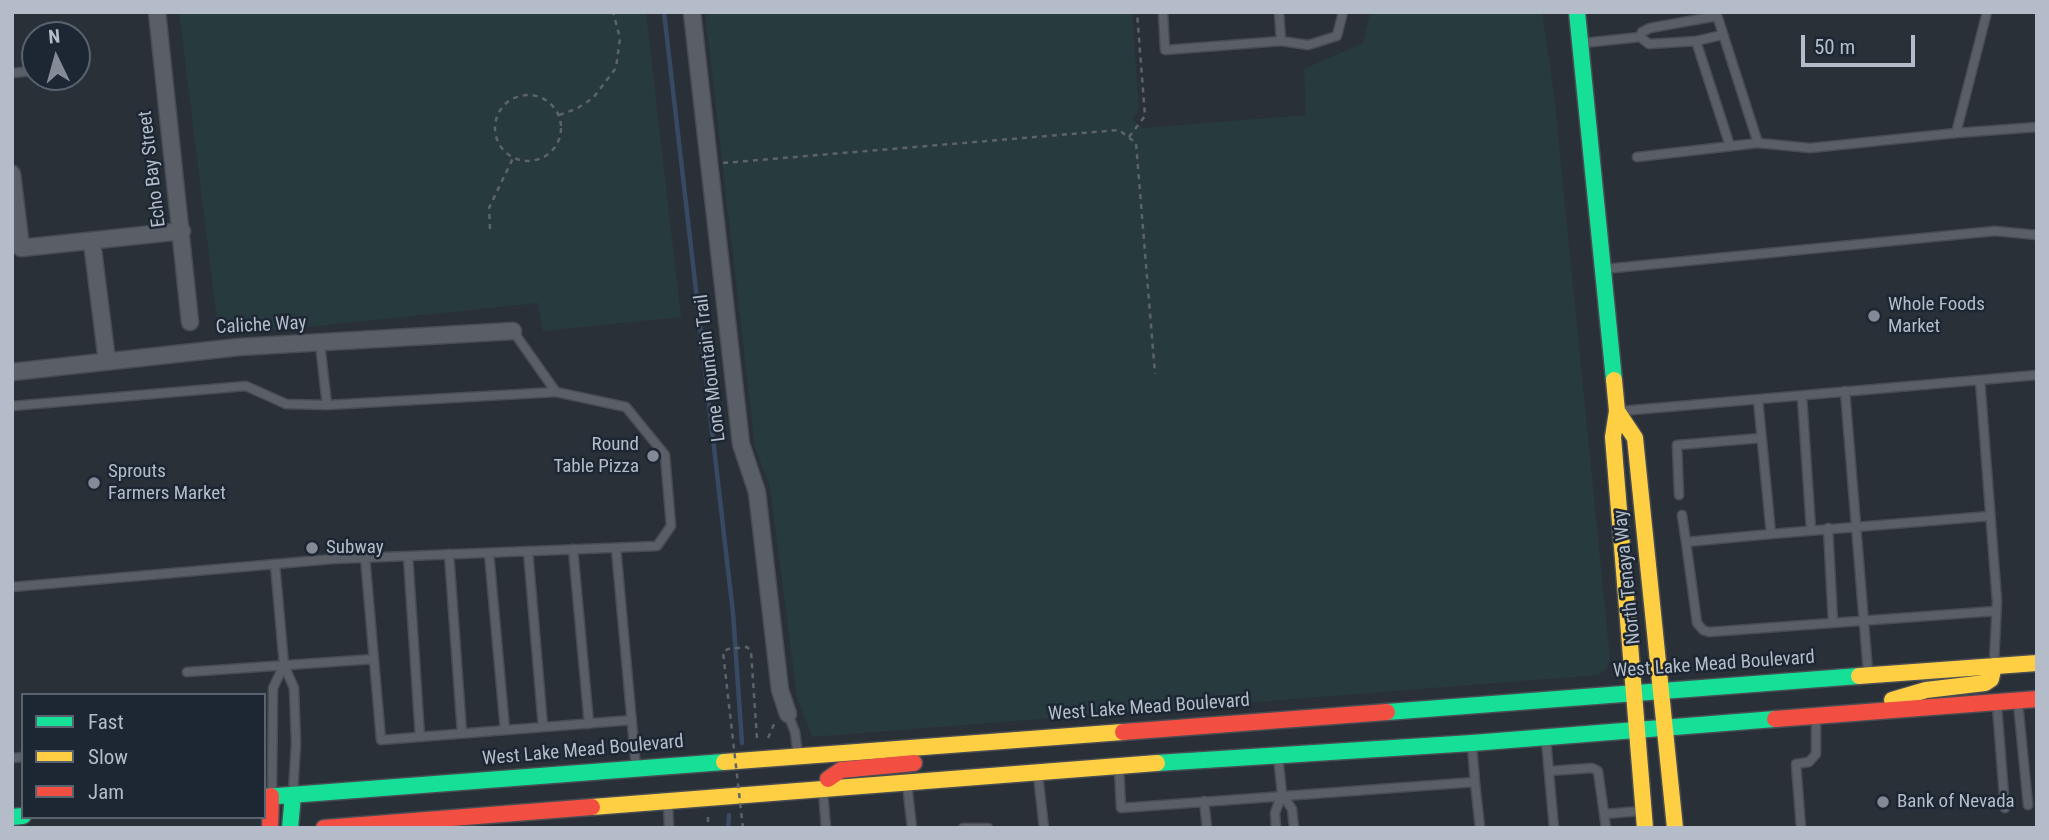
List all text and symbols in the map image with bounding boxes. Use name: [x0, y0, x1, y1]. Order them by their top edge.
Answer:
north arrow: [21, 21, 91, 91]
scale bar: [1804, 21, 1918, 65]
text: N: [47, 25, 61, 49]
text: 50 m: [1814, 35, 1855, 59]
street label: Echo Bay Street: [135, 109, 171, 229]
street label: Lone Mountain Trail: [691, 293, 731, 443]
place label: Whole Foods Market: [1888, 294, 1985, 338]
marker: Whole Foods Market: [1866, 308, 1882, 324]
street label: Caliche Way: [215, 312, 307, 340]
place label: Round Table Pizza: [553, 434, 639, 478]
marker: Round Table Pizza: [645, 448, 661, 464]
place label: Sprouts Farmers Market: [108, 461, 226, 505]
marker: Sprouts Farmers Market: [86, 475, 102, 491]
street label: North Tenaya Way: [1610, 509, 1646, 645]
place label: Subway: [326, 537, 384, 559]
marker: Subway: [304, 540, 320, 556]
street label: West Lake Mead Boulevard: [1612, 647, 1816, 683]
street label: West Lake Mead Boulevard: [1047, 690, 1251, 726]
legend: [21, 693, 266, 819]
text: Fast: [88, 710, 124, 734]
street label: West Lake Mead Boulevard: [481, 731, 685, 771]
text: Slow: [88, 745, 128, 769]
text: Jam: [88, 780, 124, 804]
place label: Bank of Nevada: [1897, 791, 2015, 813]
marker: Bank of Nevada: [1875, 794, 1891, 810]

